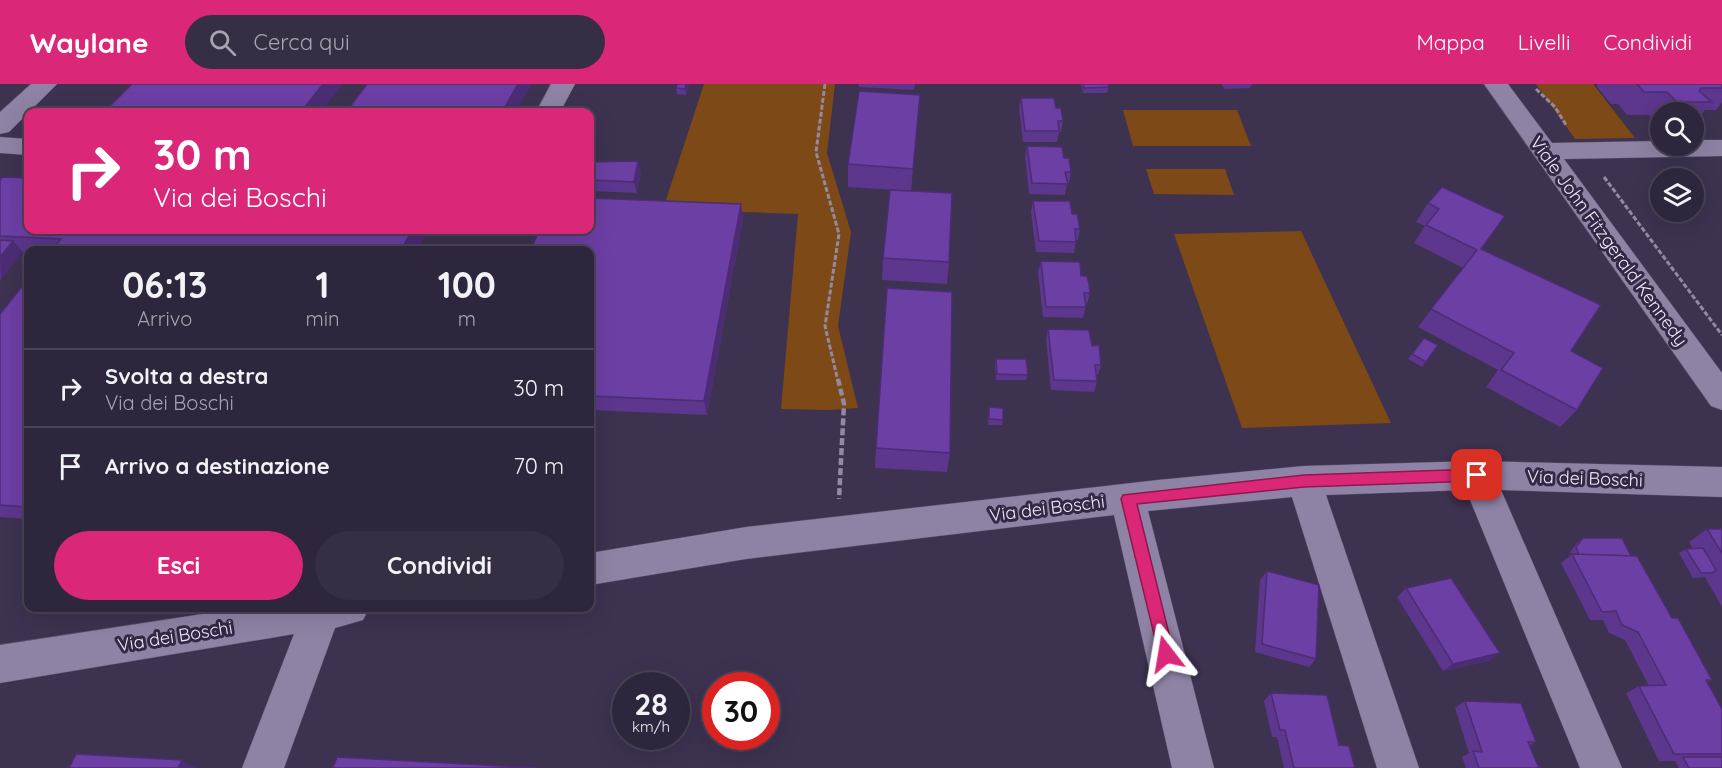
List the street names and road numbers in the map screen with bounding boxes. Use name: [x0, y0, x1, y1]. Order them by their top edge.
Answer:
street label: Viale John Fitzgerald Kennedy: [1525, 132, 1693, 350]
street label: Via dei Boschi: [1527, 464, 1643, 492]
street label: Via dei Boschi: [988, 490, 1106, 526]
street label: Via dei Boschi: [116, 616, 234, 656]

